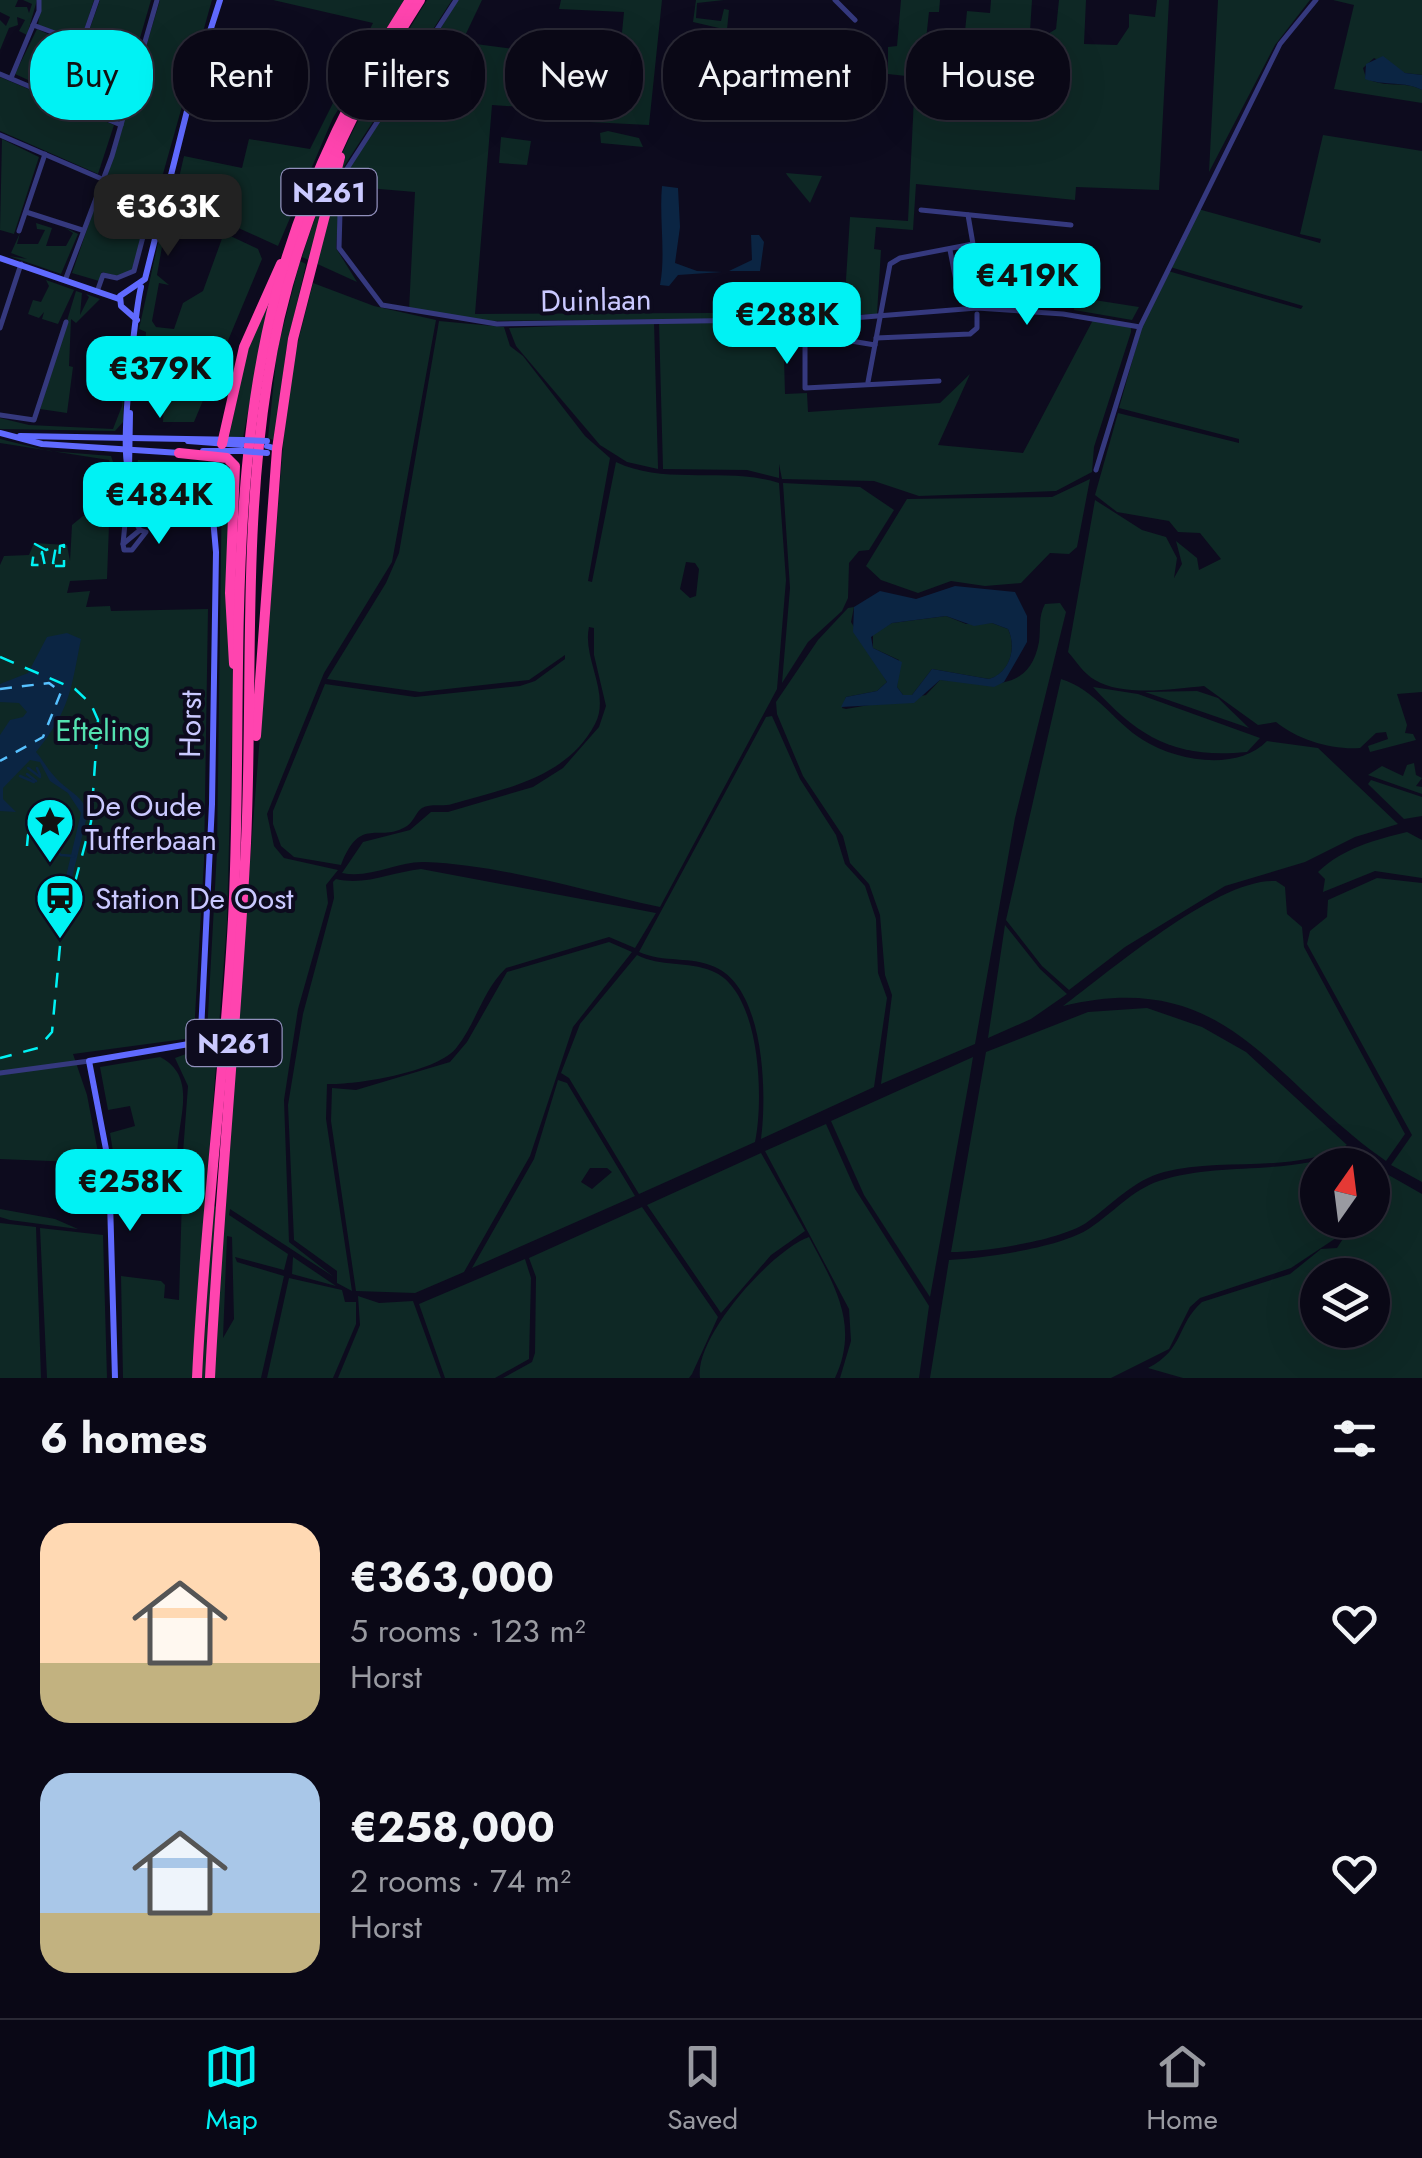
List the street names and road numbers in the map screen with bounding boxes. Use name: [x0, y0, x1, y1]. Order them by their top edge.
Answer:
road number: N261: [282, 169, 376, 215]
street label: Duinlaan: [540, 278, 652, 322]
street label: Horst: [168, 689, 212, 758]
road number: N261: [186, 1020, 282, 1066]

